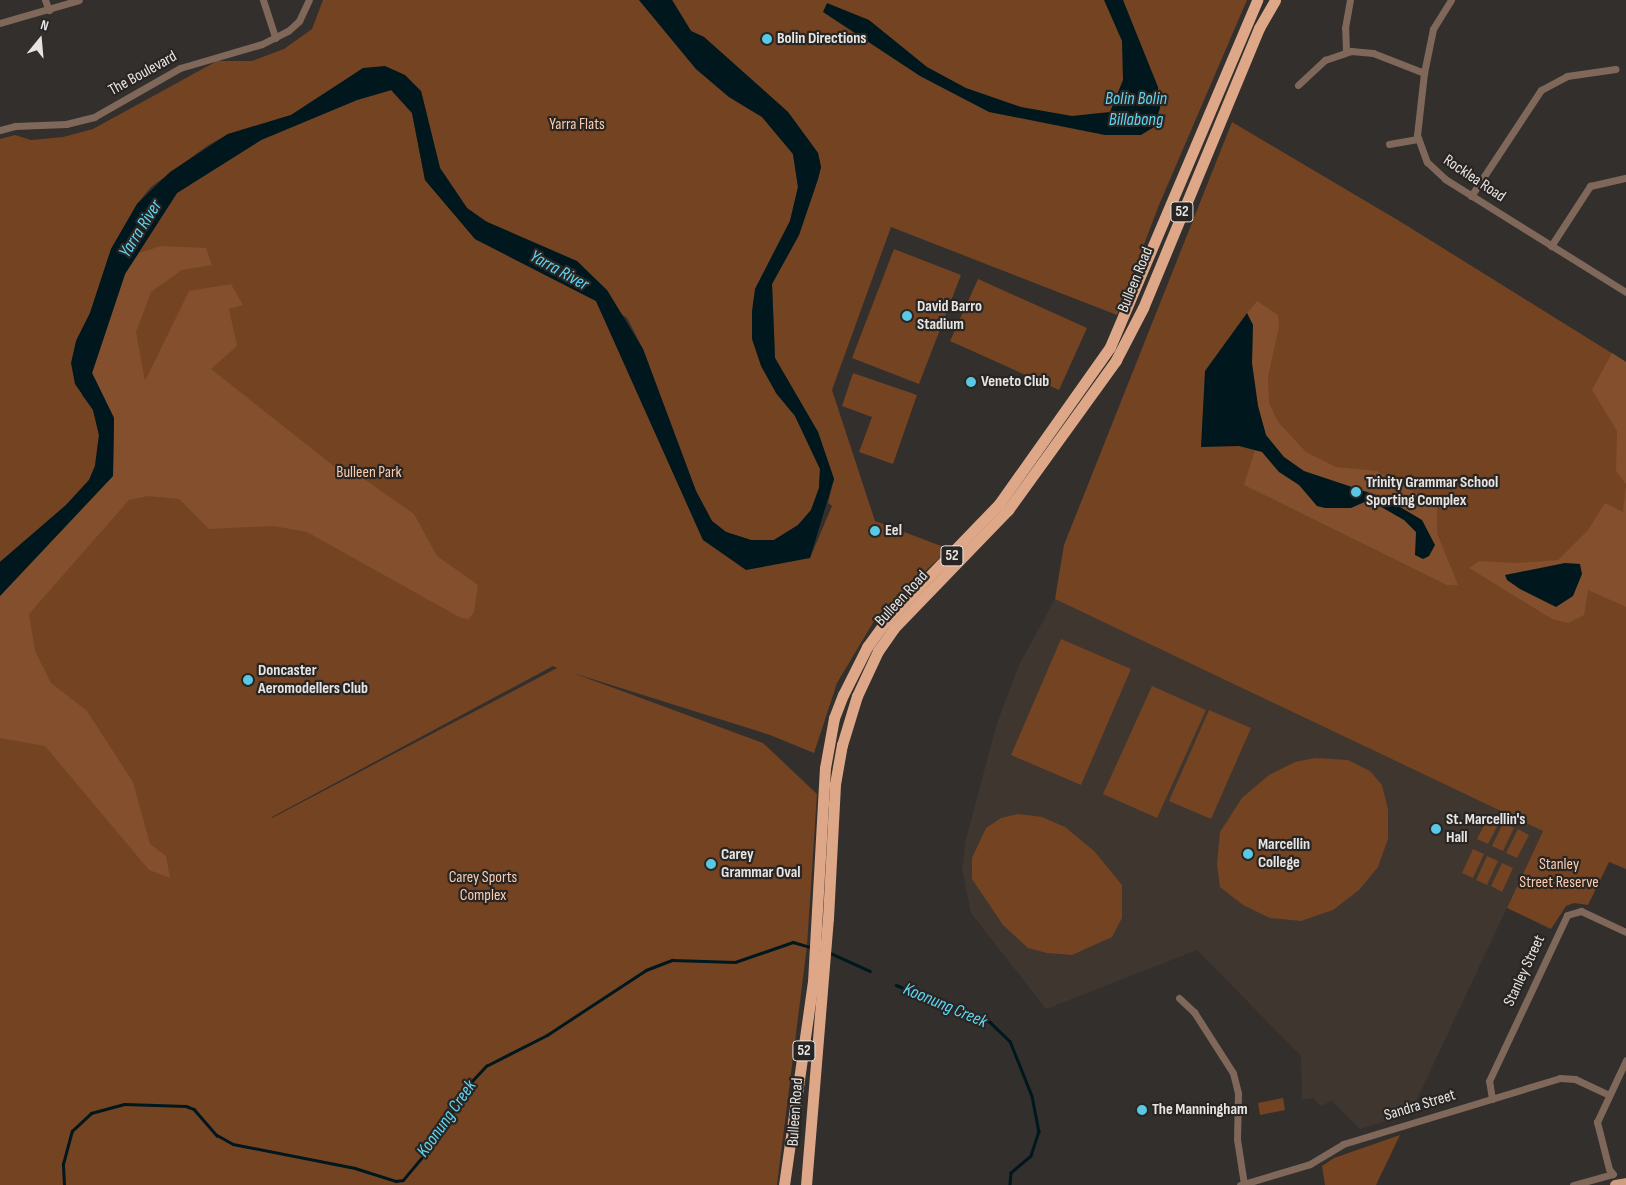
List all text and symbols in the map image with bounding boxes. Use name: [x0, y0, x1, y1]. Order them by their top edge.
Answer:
north arrow: [15, 15, 65, 65]
text: N: [38, 16, 51, 34]
place label: Bolin Directions: [777, 29, 867, 49]
marker: Bolin Directions: [761, 33, 773, 45]
street label: The Boulevard: [106, 47, 180, 101]
water label: Bolin Bolin Billabong: [1105, 89, 1167, 132]
park label: Yarra Flats: [549, 115, 605, 135]
street label: Rocklea Road: [1439, 151, 1509, 207]
water label: Yarra River: [115, 196, 167, 262]
road number: 52: [1170, 200, 1194, 224]
street label: Bulleen Road: [1114, 245, 1158, 315]
water label: Yarra River: [526, 246, 592, 296]
place label: David Barro Stadium: [917, 297, 982, 335]
marker: David Barro Stadium: [901, 310, 913, 322]
place label: Veneto Club: [981, 372, 1049, 392]
marker: Veneto Club: [965, 376, 977, 388]
park label: Bulleen Park: [336, 463, 402, 483]
place label: Trinity Grammar School Sporting Complex: [1366, 473, 1498, 511]
marker: Trinity Grammar School Sporting Complex: [1350, 486, 1362, 498]
place label: Eel: [885, 521, 902, 541]
marker: Eel: [869, 525, 881, 537]
road number: 52: [940, 544, 964, 568]
street label: Bulleen Road: [872, 567, 932, 631]
place label: Doncaster Aeromodellers Club: [258, 661, 368, 699]
marker: Doncaster Aeromodellers Club: [242, 674, 254, 686]
place label: St. Marcellin's Hall: [1446, 810, 1526, 848]
marker: St. Marcellin's Hall: [1430, 823, 1442, 835]
place label: Marcellin College: [1258, 835, 1310, 873]
place label: Carey Grammar Oval: [721, 845, 800, 883]
marker: Marcellin College: [1242, 848, 1254, 860]
park label: Stanley Street Reserve: [1519, 855, 1599, 893]
marker: Carey Grammar Oval: [705, 858, 717, 870]
park label: Carey Sports Complex: [449, 868, 517, 906]
street label: Stanley Street: [1500, 932, 1550, 1010]
water label: Koonung Creek: [900, 979, 990, 1033]
road number: 52: [792, 1038, 816, 1064]
water label: Koonung Creek: [413, 1076, 481, 1162]
street label: Bulleen Road: [784, 1077, 808, 1147]
street label: Sandra Street: [1382, 1086, 1458, 1126]
place label: The Manningham: [1152, 1100, 1248, 1120]
marker: The Manningham: [1136, 1104, 1148, 1116]

